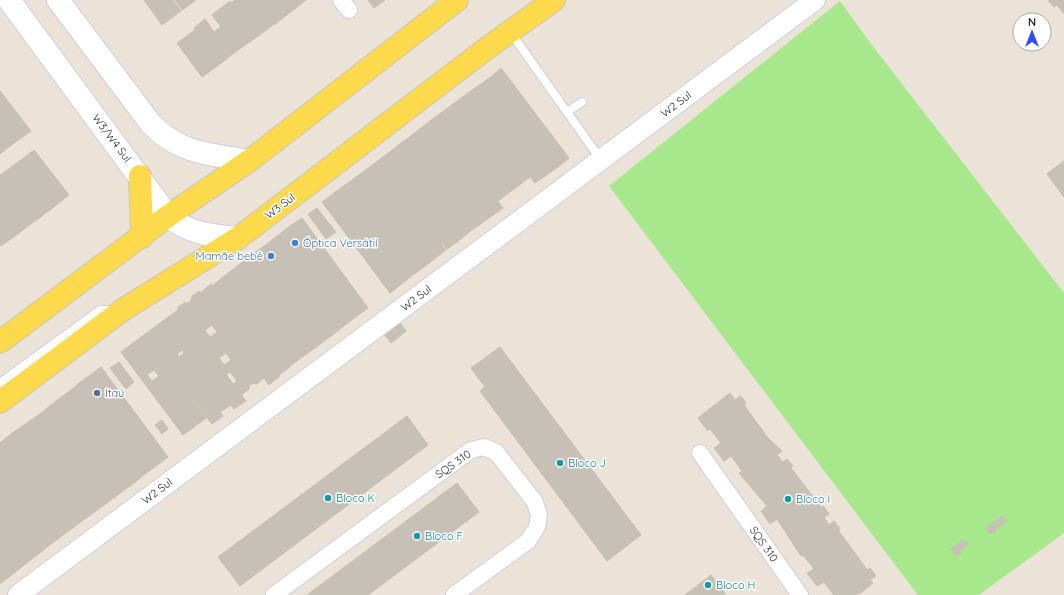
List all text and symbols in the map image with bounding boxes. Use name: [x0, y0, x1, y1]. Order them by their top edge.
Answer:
north arrow: [1012, 12, 1052, 52]
text: N: [1028, 15, 1036, 29]
street label: W2 Sul: [658, 88, 694, 120]
street label: W3/W4 Sul: [89, 111, 135, 165]
street label: W3 Sul: [262, 190, 298, 222]
place label: Óptica Versátil: [303, 236, 378, 250]
marker: Óptica Versátil: [290, 238, 300, 248]
place label: Mamãe bebê: [196, 249, 263, 263]
marker: Mamãe bebê: [266, 251, 276, 261]
street label: W2 Sul: [398, 282, 434, 314]
place label: Itaú: [105, 386, 124, 400]
marker: Itaú: [92, 388, 102, 398]
street label: SQS 310: [432, 447, 474, 481]
place label: Bloco J: [568, 456, 606, 470]
marker: Bloco J: [555, 458, 565, 468]
street label: W2 Sul: [139, 475, 175, 507]
place label: Bloco K: [336, 491, 375, 505]
place label: Bloco I: [796, 492, 830, 506]
marker: Bloco K: [323, 493, 333, 503]
marker: Bloco I: [783, 494, 793, 504]
street label: SQS 310: [747, 523, 781, 565]
place label: Bloco F: [425, 529, 463, 543]
marker: Bloco F: [412, 531, 422, 541]
place label: Bloco H: [716, 578, 755, 592]
marker: Bloco H: [703, 580, 713, 590]

